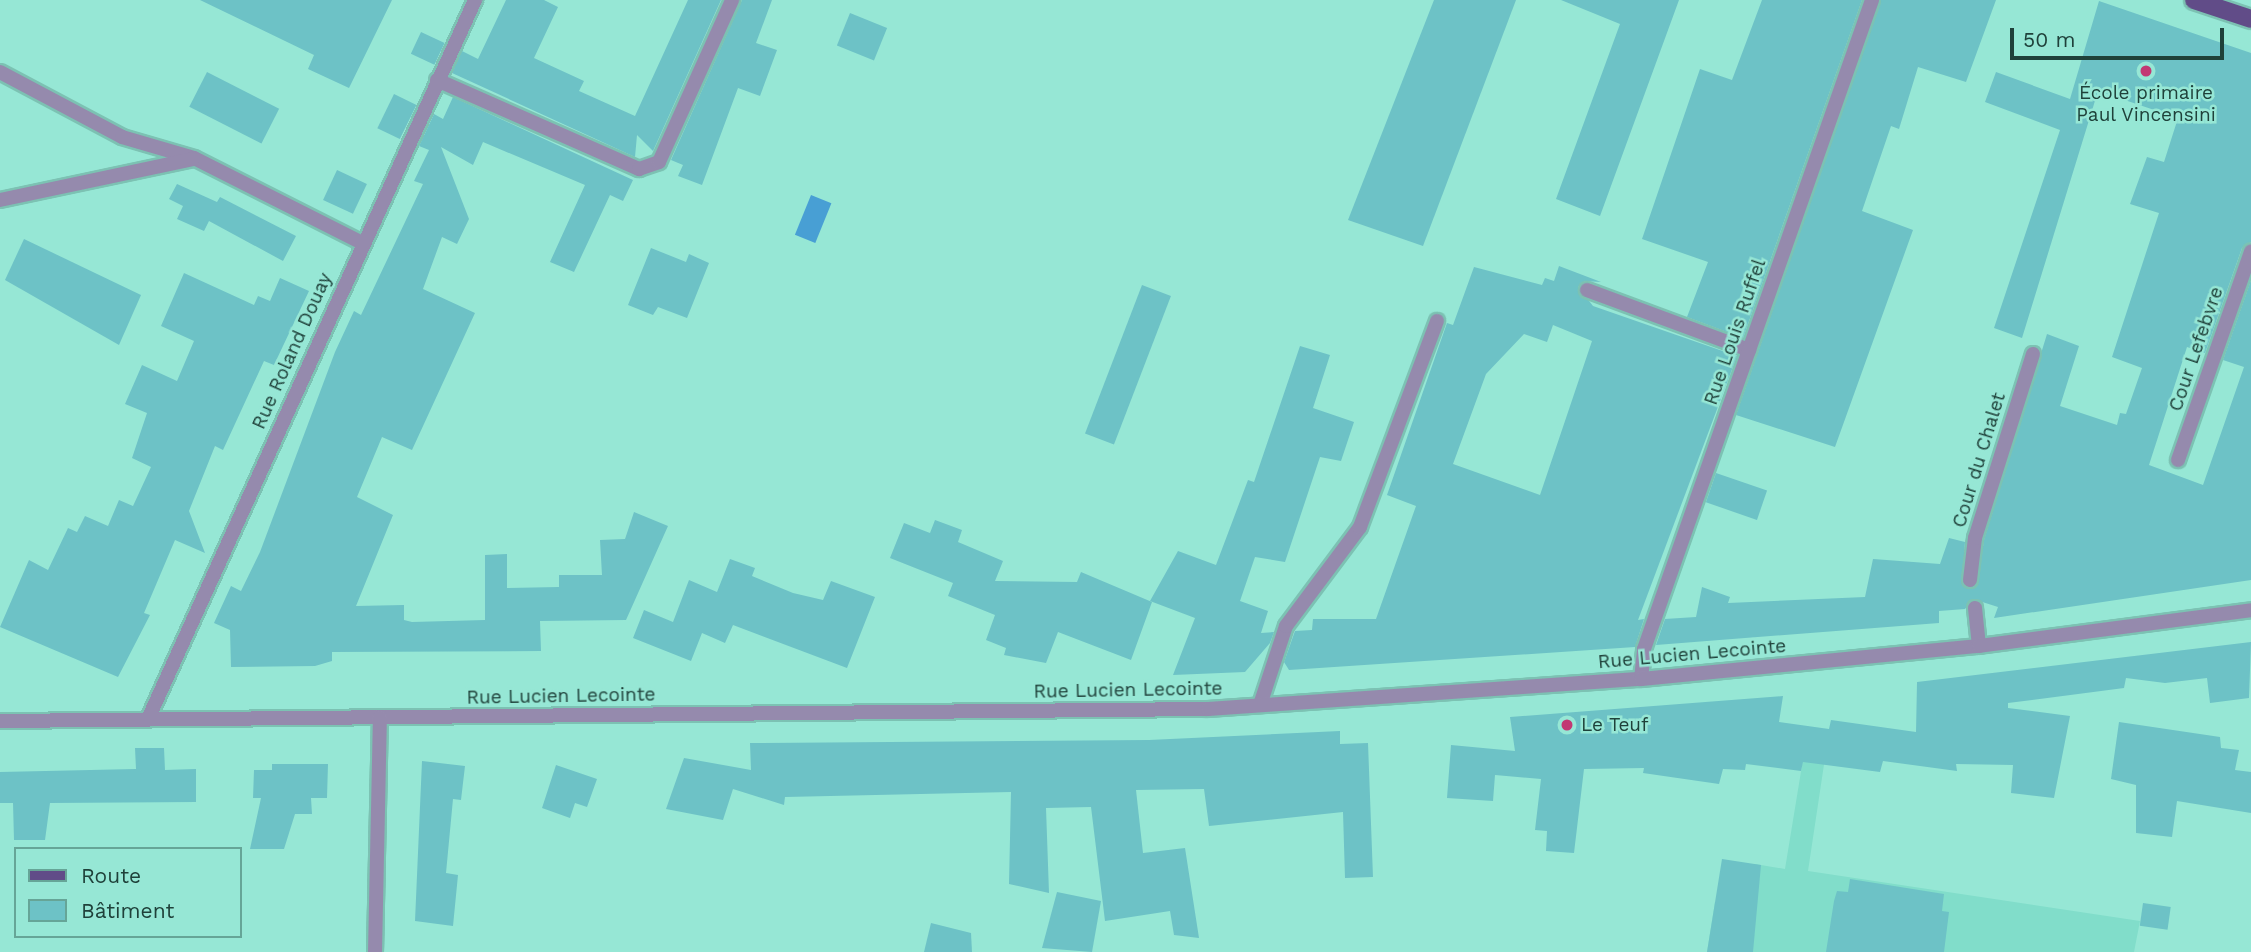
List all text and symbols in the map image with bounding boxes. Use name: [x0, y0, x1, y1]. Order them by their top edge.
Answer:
scale bar: [2013, 14, 2226, 58]
text: 50 m: [2023, 27, 2075, 52]
marker: École primaire Paul Vincensini: [2138, 63, 2154, 79]
place label: École primaire Paul Vincensini: [2076, 82, 2216, 126]
street label: Rue Louis Ruffel: [1699, 256, 1771, 408]
street label: Rue Roland Douay: [247, 269, 337, 433]
street label: Cour Lefebvre: [2164, 283, 2228, 415]
street label: Cour du Chalet: [1948, 389, 2010, 531]
street label: Rue Lucien Lecointe: [1597, 634, 1787, 674]
street label: Rue Lucien Lecointe: [1033, 677, 1223, 703]
street label: Rue Lucien Lecointe: [466, 683, 656, 709]
place label: Le Teuf: [1581, 714, 1649, 736]
marker: Le Teuf: [1559, 717, 1575, 733]
legend: [14, 847, 242, 938]
text: Route: [81, 863, 141, 888]
text: Bâtiment: [81, 898, 174, 923]

